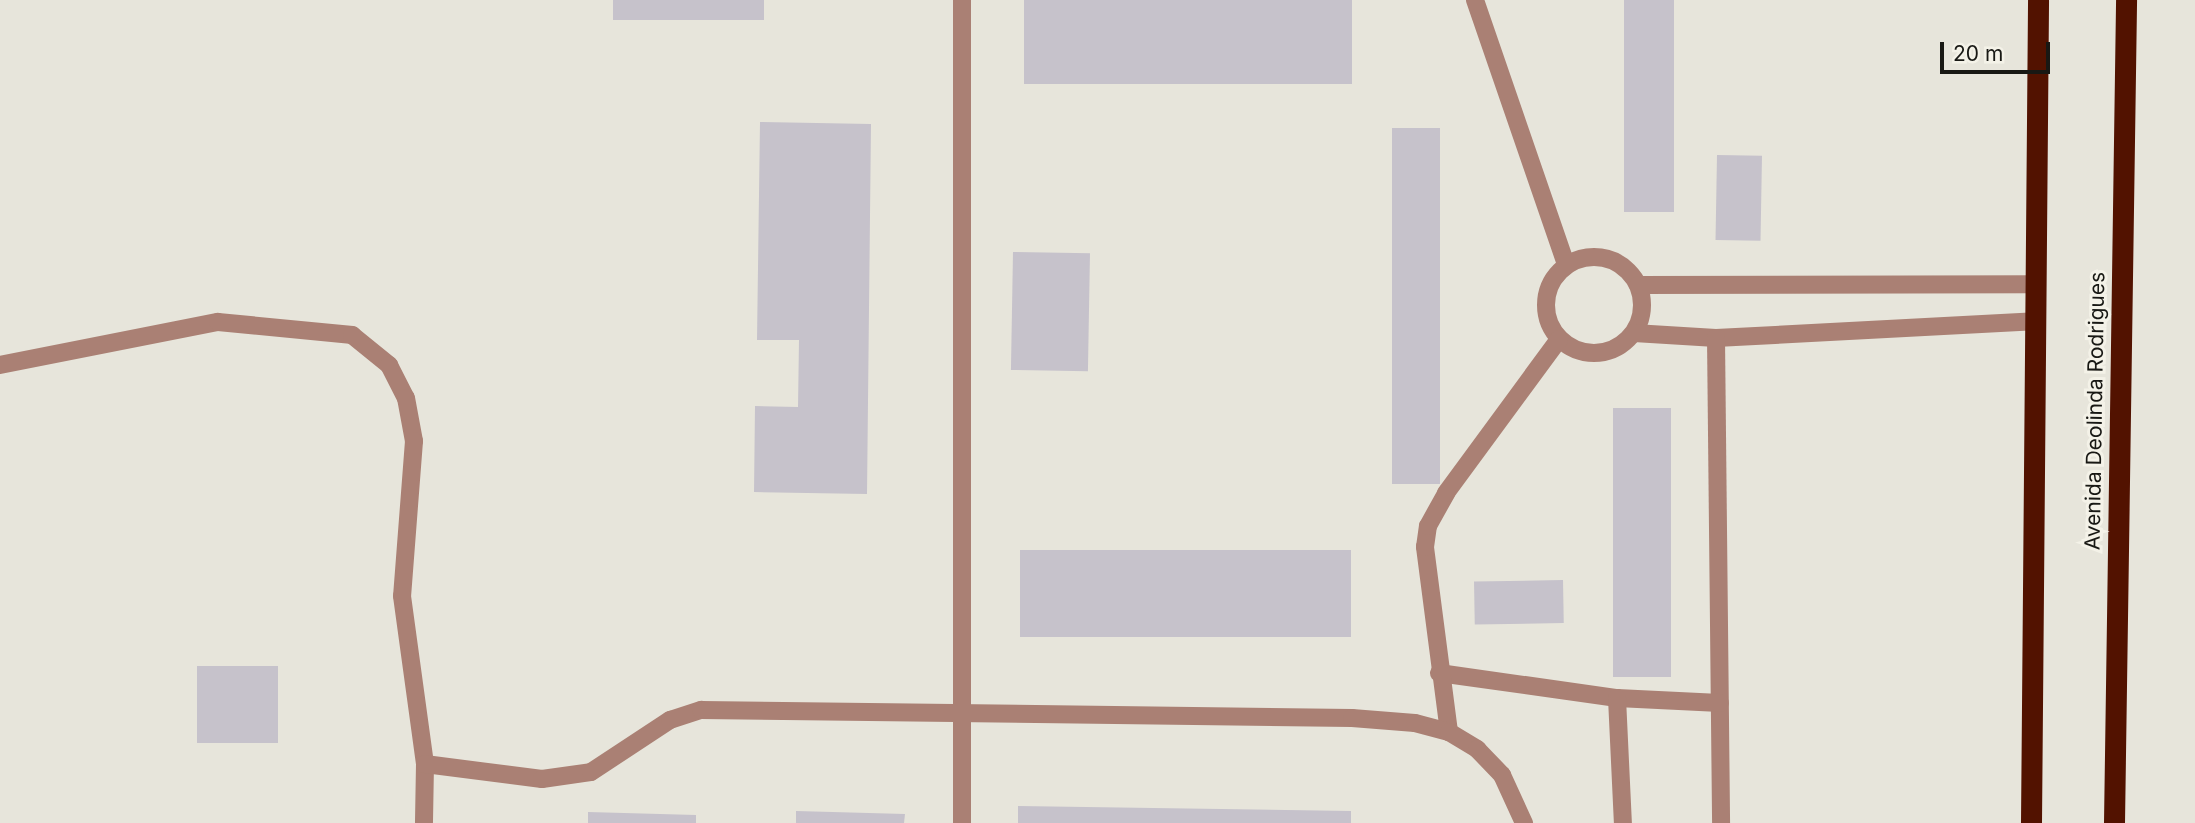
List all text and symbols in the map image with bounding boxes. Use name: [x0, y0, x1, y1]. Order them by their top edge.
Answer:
scale bar: [1943, 28, 2053, 72]
text: 20 m: [1953, 41, 2003, 66]
street label: Avenida Deolinda Rodrigues: [2080, 272, 2110, 550]

